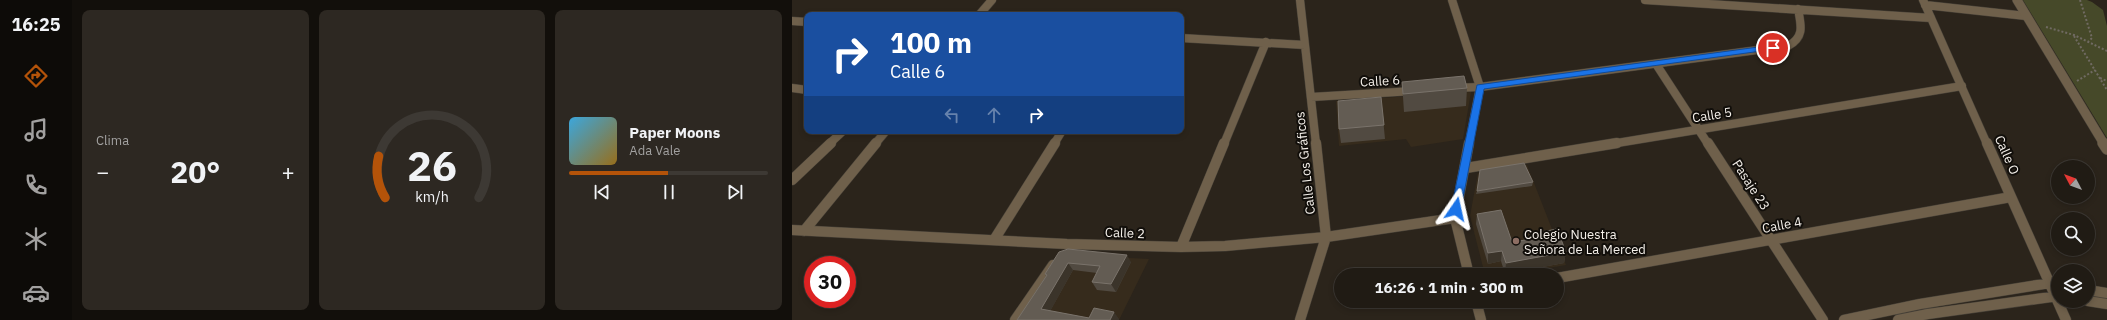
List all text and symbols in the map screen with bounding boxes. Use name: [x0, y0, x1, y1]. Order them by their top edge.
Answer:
text: 16:25: [11, 13, 61, 36]
text: 100 m: [890, 24, 972, 61]
icon: right: [824, 28, 876, 80]
pin: [1756, 31, 1790, 65]
icon: arrive: [1762, 37, 1784, 59]
text: Calle 6: [890, 60, 945, 83]
icon: directions: [22, 62, 50, 90]
street label: Calle 6: [1360, 71, 1400, 91]
street label: Calle 5: [1691, 103, 1733, 127]
icon: left: [941, 104, 963, 126]
icon: ahead: [983, 104, 1005, 126]
icon: right: [1025, 104, 1047, 126]
street label: Calle Los Gráficos: [1291, 111, 1319, 215]
icon: music: [22, 116, 50, 144]
text: Paper Moons: [629, 123, 720, 142]
text: Clima: [96, 132, 129, 149]
street label: Calle O: [1991, 133, 2023, 177]
text: 26: [407, 138, 457, 192]
text: Ada Vale: [629, 142, 680, 159]
text: 20°: [170, 152, 220, 191]
street label: Pasaje 23: [1728, 156, 1774, 214]
text: −: [96, 157, 109, 186]
text: +: [281, 157, 295, 186]
north arrow: [2051, 160, 2095, 204]
map controls: [2051, 160, 2095, 308]
icon: phone: [22, 171, 50, 199]
icon: previous: [591, 181, 613, 203]
icon: pause: [658, 181, 680, 203]
icon: next: [724, 181, 746, 203]
text: km/h: [415, 187, 449, 206]
position arrow: [1435, 188, 1477, 230]
button: search: [2051, 212, 2095, 256]
street label: Calle 4: [1761, 213, 1803, 237]
street label: Calle 2: [1105, 224, 1145, 242]
icon: climate: [22, 225, 50, 253]
place label: Colegio Nuestra Señora de La Merced: [1524, 226, 1646, 258]
marker: Colegio Nuestra Señora de La Merced: [1511, 236, 1521, 246]
speed limit sign: 30: [804, 256, 856, 308]
button: layers: [2051, 264, 2095, 308]
text: 16:26 · 1 min · 300 m: [1375, 278, 1523, 297]
icon: car: [22, 279, 50, 307]

